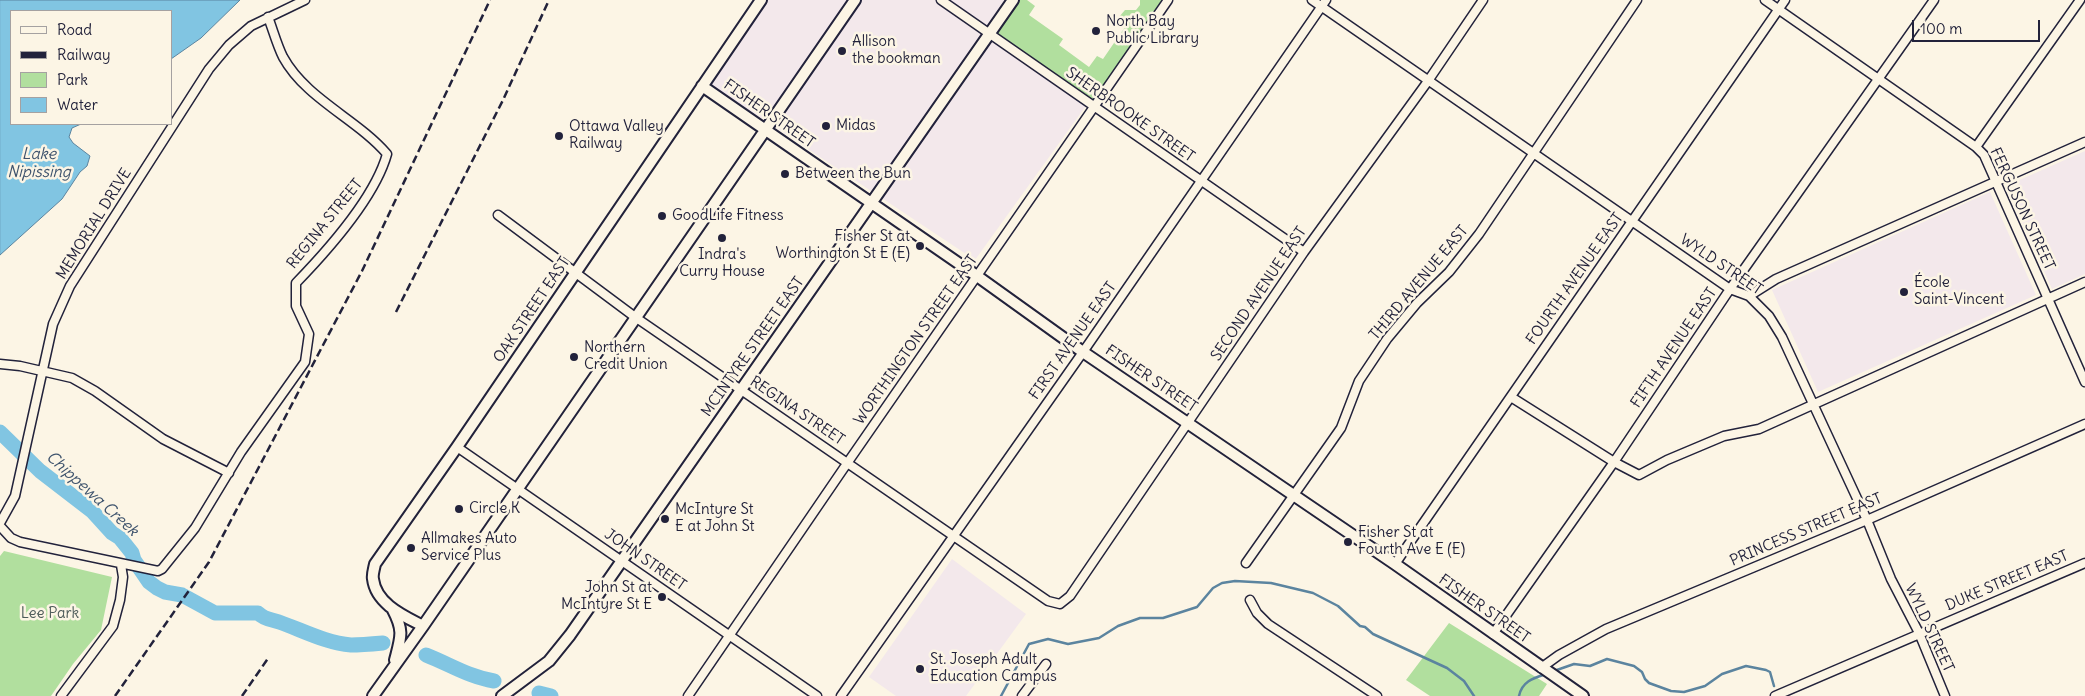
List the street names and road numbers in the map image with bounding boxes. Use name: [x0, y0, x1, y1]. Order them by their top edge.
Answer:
street label: SHERBROOKE STREET: [1062, 64, 1198, 166]
street label: FISHER STREET: [720, 76, 818, 152]
street label: FERGUSON STREET: [1986, 145, 2058, 273]
street label: MEMORIAL DRIVE: [53, 165, 135, 283]
street label: REGINA STREET: [283, 176, 367, 272]
street label: FOURTH AVENUE EAST: [1523, 210, 1627, 348]
street label: THIRD AVENUE EAST: [1366, 222, 1472, 344]
street label: SECOND AVENUE EAST: [1207, 224, 1311, 364]
street label: WYLD STREET: [1676, 231, 1766, 299]
street label: WORTHINGTON STREET EAST: [850, 252, 982, 428]
street label: OAK STREET EAST: [490, 254, 574, 366]
street label: MCINTYRE STREET EAST: [698, 274, 808, 420]
street label: FIRST AVENUE EAST: [1026, 279, 1120, 403]
street label: FIFTH AVENUE EAST: [1627, 285, 1721, 411]
street label: FISHER STREET: [1102, 342, 1200, 416]
street label: REGINA STREET: [746, 373, 848, 449]
street label: PRINCESS STREET EAST: [1727, 490, 1885, 570]
street label: JOHN STREET: [601, 525, 689, 595]
street label: DUKE STREET EAST: [1943, 547, 2071, 615]
street label: FISHER STREET: [1435, 571, 1533, 647]
street label: WYLD STREET: [1901, 581, 1957, 675]

